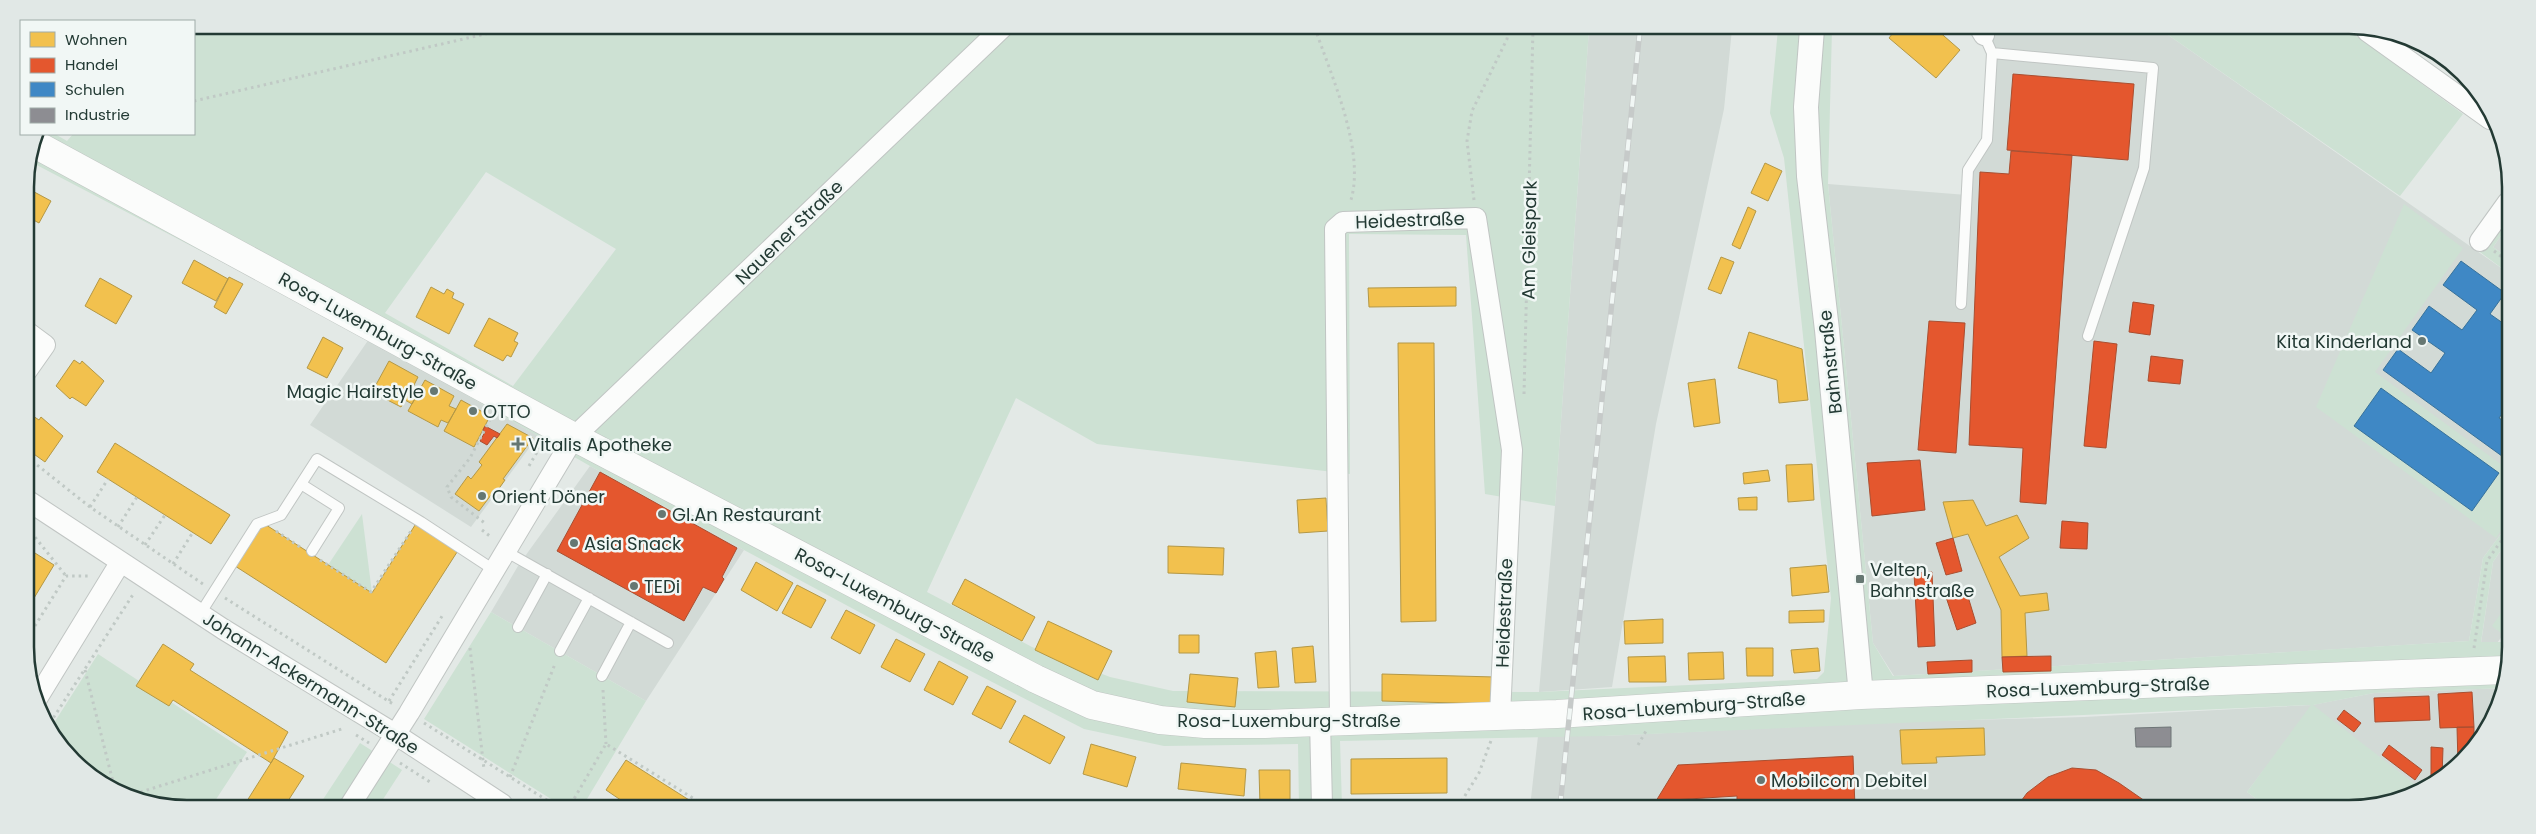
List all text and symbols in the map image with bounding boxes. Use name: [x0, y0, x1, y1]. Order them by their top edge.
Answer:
legend: [20, 20, 195, 135]
text: Wohnen: [65, 29, 127, 50]
text: Handel: [65, 54, 118, 75]
text: Schulen: [65, 79, 125, 100]
text: Industrie: [65, 104, 130, 125]
street label: Nauener Straße: [730, 174, 848, 290]
street label: Am Gleispark: [1515, 179, 1543, 300]
street label: Heidestraße: [1355, 206, 1465, 234]
street label: Rosa-Luxemburg-Straße: [274, 266, 482, 396]
street label: Bahnstraße: [1812, 309, 1848, 415]
place label: Kita Kinderland: [2276, 329, 2412, 354]
marker: Kita Kinderland: [2416, 335, 2428, 347]
place label: Magic Hairstyle: [287, 379, 424, 404]
marker: Magic Hairstyle: [428, 385, 440, 397]
place label: OTTO: [483, 399, 531, 424]
marker: OTTO: [467, 405, 479, 417]
place label: Vitalis Apotheke: [528, 432, 672, 457]
marker: Vitalis Apotheke: [512, 438, 524, 450]
place label: Orient Döner: [492, 484, 605, 509]
marker: Orient Döner: [476, 490, 488, 502]
place label: GI.An Restaurant: [672, 502, 821, 527]
marker: GI.An Restaurant: [656, 508, 668, 520]
place label: Asia Snack: [584, 531, 682, 556]
marker: Asia Snack: [568, 537, 580, 549]
street label: Rosa-Luxemburg-Straße: [790, 542, 1000, 668]
place label: Velten, Bahnstraße: [1870, 557, 1975, 603]
street label: Heidestraße: [1490, 558, 1518, 668]
marker: Velten, Bahnstraße: [1854, 573, 1866, 585]
place label: TEDi: [644, 574, 680, 599]
marker: TEDi: [628, 580, 640, 592]
street label: Johann-Ackermann-Straße: [198, 606, 424, 760]
street label: Rosa-Luxemburg-Straße: [1986, 671, 2210, 703]
street label: Rosa-Luxemburg-Straße: [1582, 686, 1806, 726]
street label: Rosa-Luxemburg-Straße: [1177, 708, 1401, 733]
place label: Mobilcom Debitel: [1771, 768, 1927, 793]
marker: Mobilcom Debitel: [1755, 774, 1767, 786]

